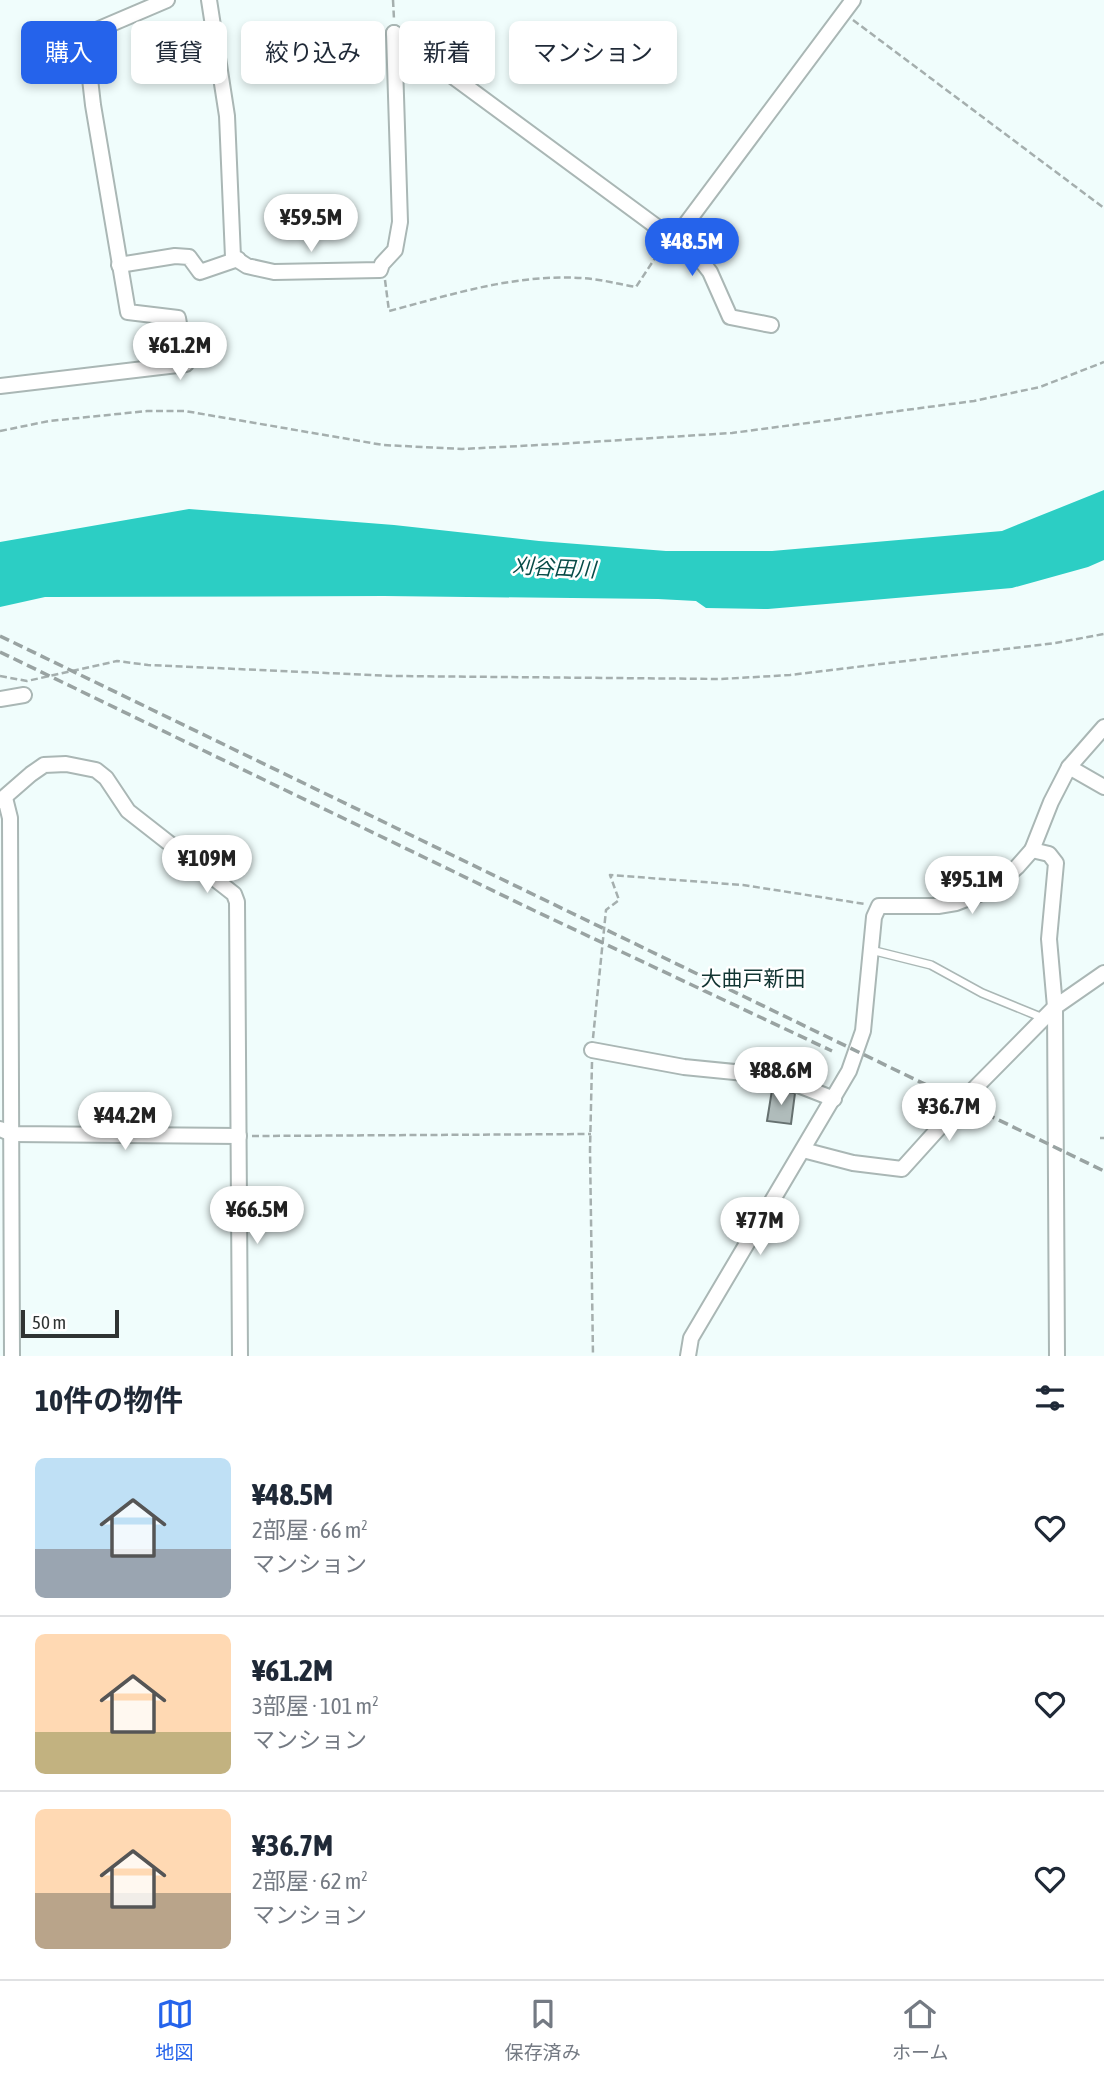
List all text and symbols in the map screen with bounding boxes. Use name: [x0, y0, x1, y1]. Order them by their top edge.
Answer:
chip: 購入: [21, 21, 117, 84]
chip: 賃貸: [131, 21, 227, 84]
chip: 絞り込み: [241, 21, 385, 84]
chip: 新着: [399, 21, 495, 84]
chip: マンション: [509, 21, 677, 84]
pin: ¥59.5M: [254, 194, 368, 254]
text: ¥59.5M: [280, 204, 342, 230]
pin: ¥48.5M: [635, 218, 749, 278]
text: ¥48.5M: [661, 228, 723, 254]
pin: ¥61.2M: [123, 322, 237, 382]
text: ¥61.2M: [149, 332, 211, 358]
water label: 刈谷田川: [511, 553, 599, 581]
pin: ¥109M: [158, 836, 256, 895]
text: ¥109M: [178, 845, 236, 871]
pin: ¥95.1M: [915, 856, 1029, 916]
text: ¥95.1M: [941, 866, 1003, 892]
district label: 大曲戸新田: [701, 966, 806, 990]
pin: ¥88.6M: [724, 1048, 838, 1107]
text: ¥88.6M: [750, 1057, 812, 1083]
pin: ¥36.7M: [892, 1084, 1006, 1143]
pin: ¥44.2M: [68, 1092, 182, 1152]
text: ¥36.7M: [918, 1093, 980, 1119]
text: ¥44.2M: [94, 1102, 156, 1128]
pin: ¥66.5M: [200, 1186, 314, 1246]
text: ¥66.5M: [226, 1196, 288, 1222]
pin: ¥77M: [719, 1198, 801, 1257]
text: ¥77M: [736, 1207, 784, 1233]
scale bar: [21, 1307, 119, 1339]
text: 50 m: [32, 1311, 66, 1333]
icon: filters: [1031, 1379, 1069, 1417]
text: 10件の物件: [35, 1383, 183, 1417]
text: ¥48.5M: [252, 1477, 333, 1511]
icon: home: [91, 1486, 175, 1570]
icon: heart: [1031, 1509, 1069, 1547]
text: 2部屋 · 66 m²: [252, 1517, 368, 1543]
text: マンション: [252, 1551, 367, 1577]
text: ¥61.2M: [252, 1653, 333, 1687]
icon: home: [91, 1662, 175, 1746]
icon: heart: [1031, 1685, 1069, 1723]
text: 3部屋 · 101 m²: [252, 1693, 379, 1719]
text: マンション: [252, 1727, 367, 1753]
text: ¥36.7M: [252, 1828, 333, 1862]
icon: home: [91, 1837, 175, 1921]
icon: heart: [1031, 1860, 1069, 1898]
text: 2部屋 · 62 m²: [252, 1868, 368, 1894]
text: マンション: [252, 1902, 367, 1928]
tab: 地図: [156, 1995, 194, 2064]
tab: 保存済み: [505, 1995, 581, 2064]
tab: ホーム: [892, 1995, 948, 2064]

